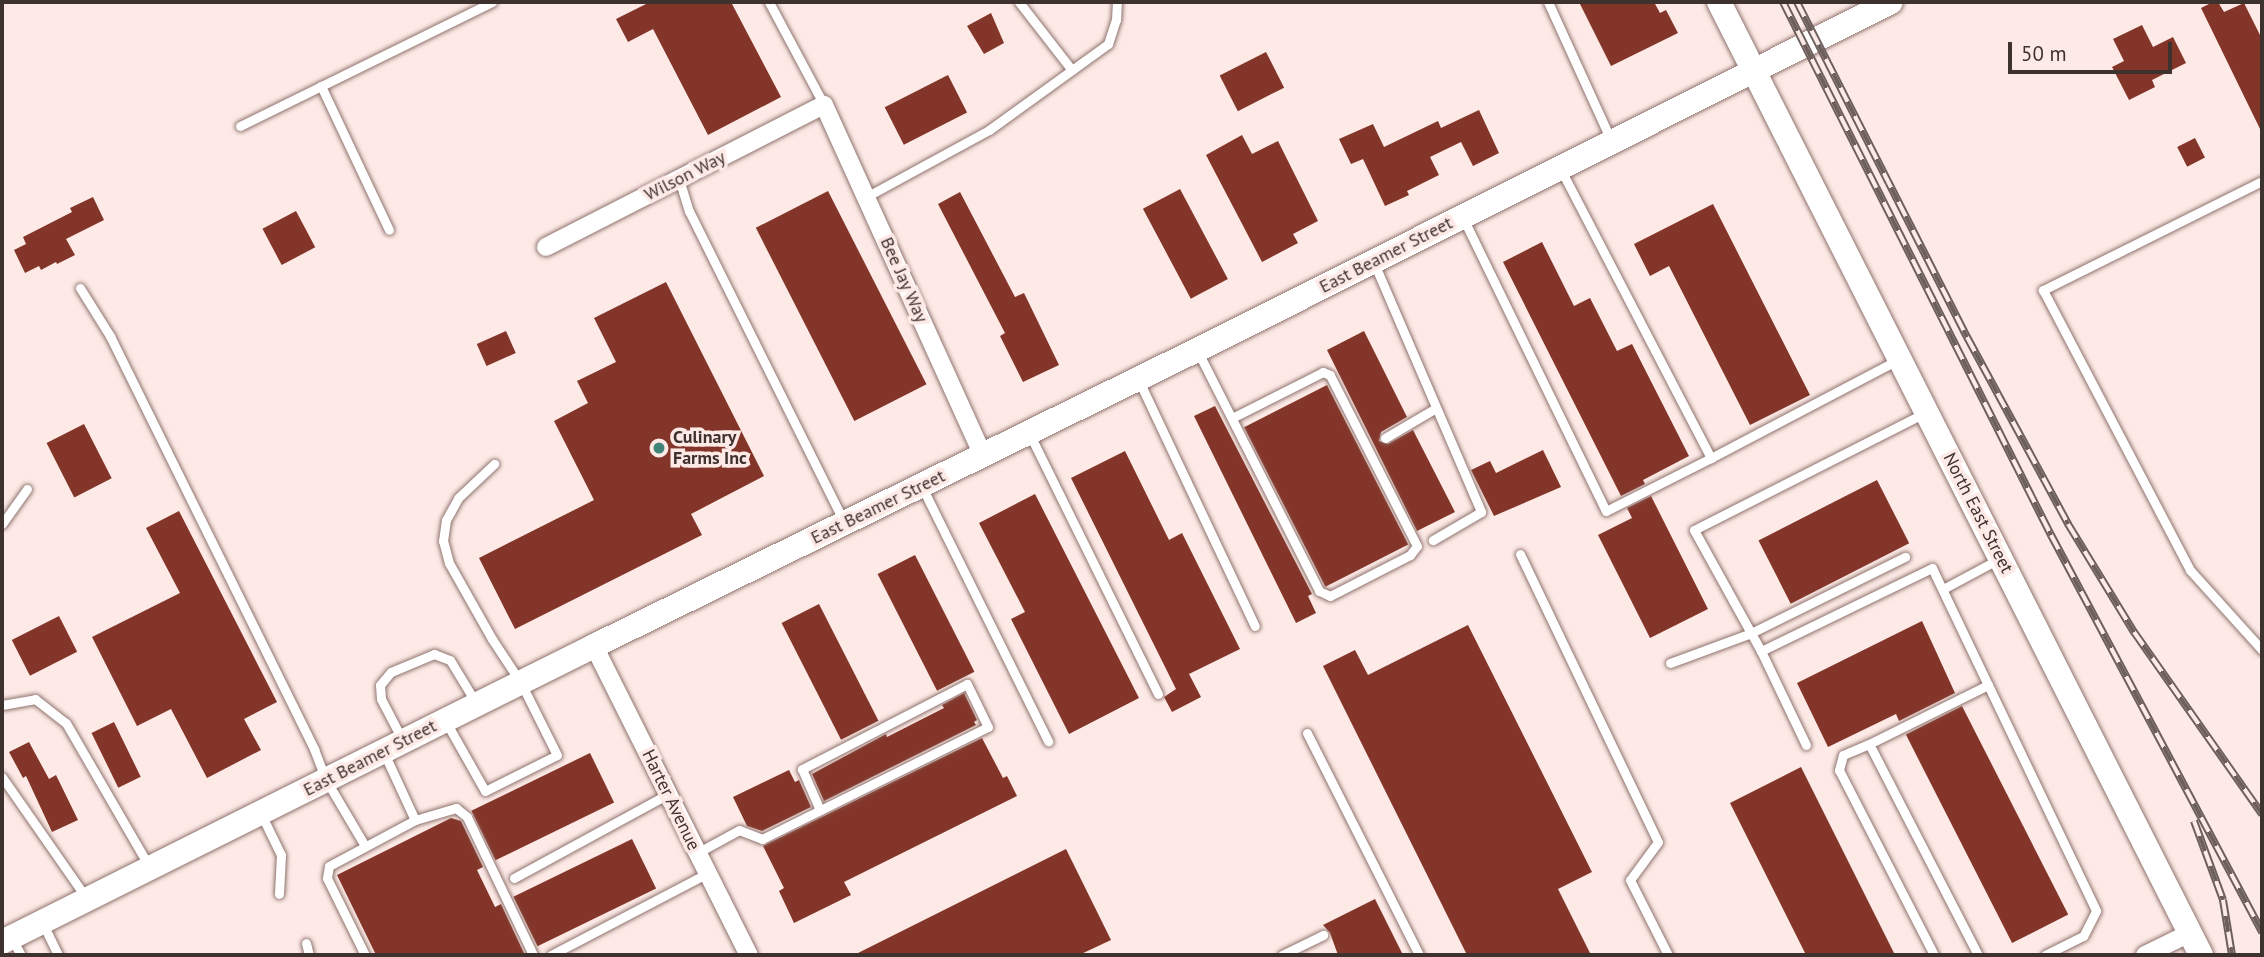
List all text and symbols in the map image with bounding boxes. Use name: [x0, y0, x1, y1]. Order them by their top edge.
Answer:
scale bar: [2012, 28, 2176, 72]
text: 50 m: [2021, 40, 2067, 67]
street label: Wilson Way: [641, 146, 729, 206]
street label: East Beamer Street: [1316, 212, 1456, 298]
street label: Bee Jay Way: [875, 233, 933, 327]
place label: Culinary Farms Inc: [673, 427, 747, 470]
marker: Culinary Farms Inc: [651, 440, 667, 456]
street label: North East Street: [1938, 449, 2018, 577]
street label: East Beamer Street: [808, 465, 948, 549]
street label: East Beamer Street: [300, 715, 440, 801]
street label: Harter Avenue: [637, 746, 705, 854]

